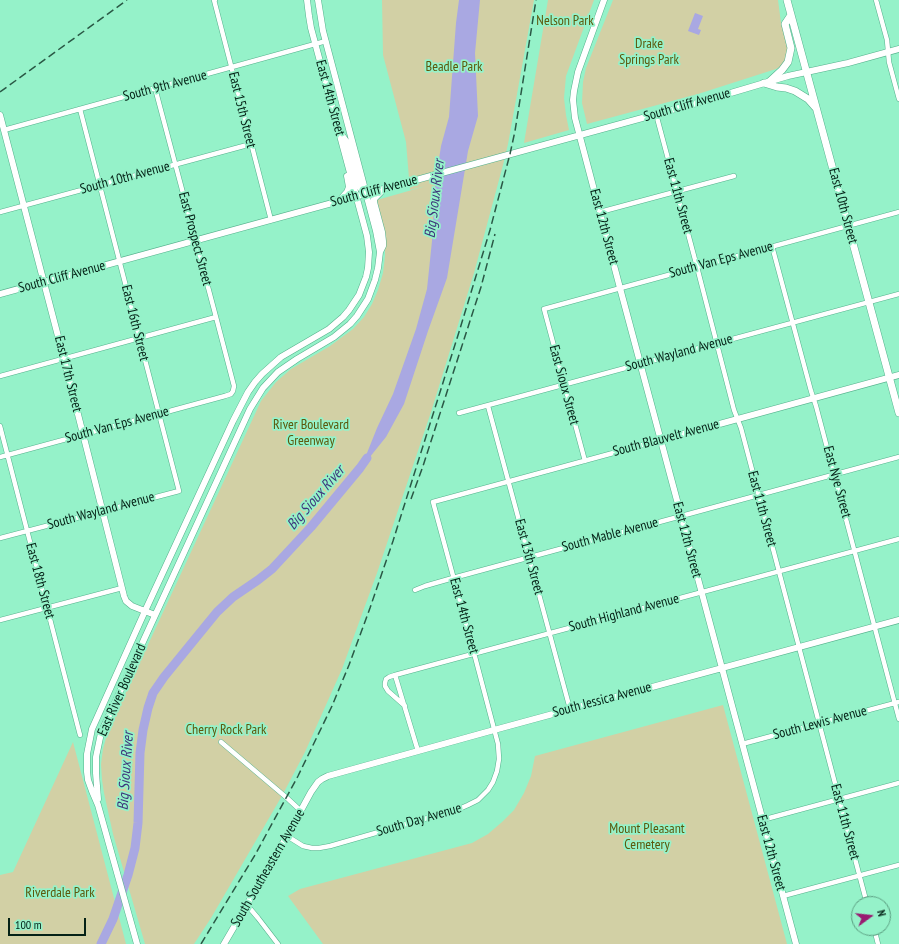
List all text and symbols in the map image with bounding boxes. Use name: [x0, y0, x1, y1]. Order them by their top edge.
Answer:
park label: Nelson Park: [536, 13, 594, 29]
park label: Drake Springs Park: [619, 36, 679, 68]
street label: East 14th Street: [312, 58, 348, 138]
park label: Beadle Park: [426, 59, 482, 75]
street label: South 9th Avenue: [121, 67, 209, 105]
street label: East 15th Street: [224, 70, 260, 150]
street label: South Cliff Avenue: [642, 85, 732, 125]
street label: East 11th Street: [660, 156, 696, 236]
street label: South 10th Avenue: [78, 158, 172, 198]
water label: Big Sioux River: [421, 159, 449, 239]
street label: East 10th Street: [825, 166, 861, 246]
street label: South Cliff Avenue: [329, 171, 419, 211]
street label: East 12th Street: [586, 187, 622, 267]
street label: East Prospect Street: [174, 190, 216, 288]
street label: South Van Eps Avenue: [667, 238, 775, 282]
street label: South Cliff Avenue: [17, 257, 107, 297]
street label: East 16th Street: [117, 283, 153, 363]
street label: South Wayland Avenue: [624, 331, 734, 375]
street label: East 17th Street: [50, 334, 86, 414]
street label: East Sioux Street: [545, 343, 583, 427]
street label: South Van Eps Avenue: [63, 403, 171, 447]
street label: South Blauvelt Avenue: [611, 416, 721, 460]
park label: River Boulevard Greenway: [273, 417, 349, 450]
street label: East Nye Street: [819, 444, 855, 520]
water label: Big Sioux River: [283, 462, 349, 534]
street label: East 11th Street: [744, 469, 780, 549]
street label: South Wayland Avenue: [46, 489, 156, 533]
street label: East 12th Street: [669, 500, 705, 580]
street label: South Mable Avenue: [560, 514, 660, 556]
street label: East 13th Street: [511, 517, 547, 597]
street label: East 18th Street: [22, 541, 58, 621]
street label: East 14th Street: [446, 576, 482, 656]
street label: South Highland Avenue: [567, 590, 681, 636]
street label: East River Boulevard: [94, 641, 150, 739]
street label: South Jessica Avenue: [551, 679, 653, 721]
street label: South Lewis Avenue: [771, 702, 869, 744]
park label: Cherry Rock Park: [186, 722, 266, 738]
water label: Big Sioux River: [114, 731, 138, 811]
street label: East 11th Street: [827, 782, 863, 862]
street label: South Day Avenue: [375, 800, 463, 840]
street label: South Southeastern Avenue: [227, 806, 309, 930]
street label: East 12th Street: [753, 813, 789, 893]
park label: Mount Pleasant Cemetery: [609, 821, 685, 854]
park label: Riverdale Park: [25, 885, 95, 901]
north arrow: [851, 896, 891, 936]
text: N: [874, 908, 889, 918]
scale bar: [10, 910, 88, 936]
text: 100 m: [15, 917, 42, 932]

